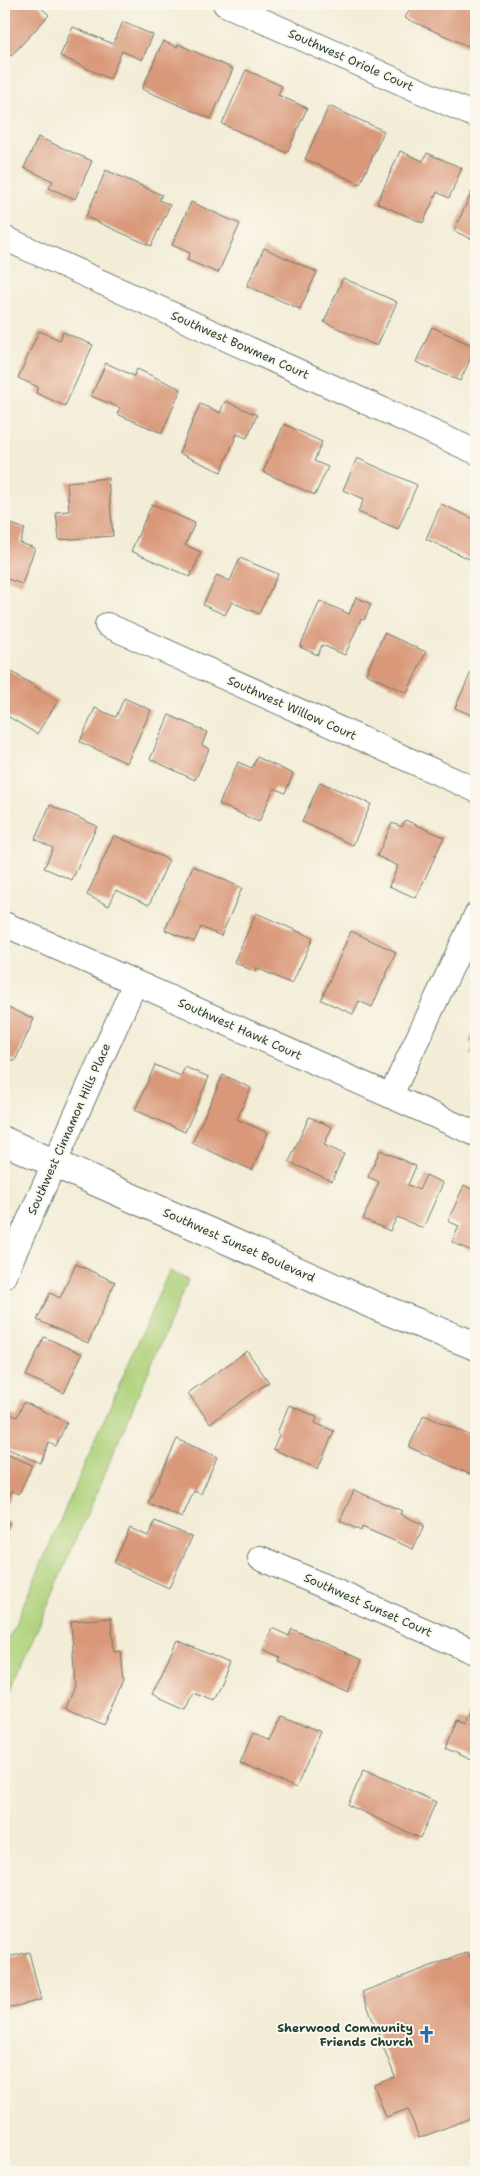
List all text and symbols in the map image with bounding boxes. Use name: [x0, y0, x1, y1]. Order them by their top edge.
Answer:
street label: Southwest Oriole Court: [286, 25, 416, 95]
street label: Southwest Bowmen Court: [168, 307, 312, 383]
street label: Southwest Willow Court: [225, 672, 359, 744]
street label: Southwest Hawk Court: [176, 994, 304, 1064]
street label: Southwest Cinnamon Hills Place: [24, 1040, 114, 1217]
street label: Southwest Sunset Boulevard: [160, 1204, 318, 1286]
street label: Southwest Sunset Court: [301, 1569, 435, 1641]
place label: Sherwood Community Friends Church: [277, 2020, 413, 2050]
church icon: Sherwood Community Friends Church: [417, 2025, 437, 2045]

